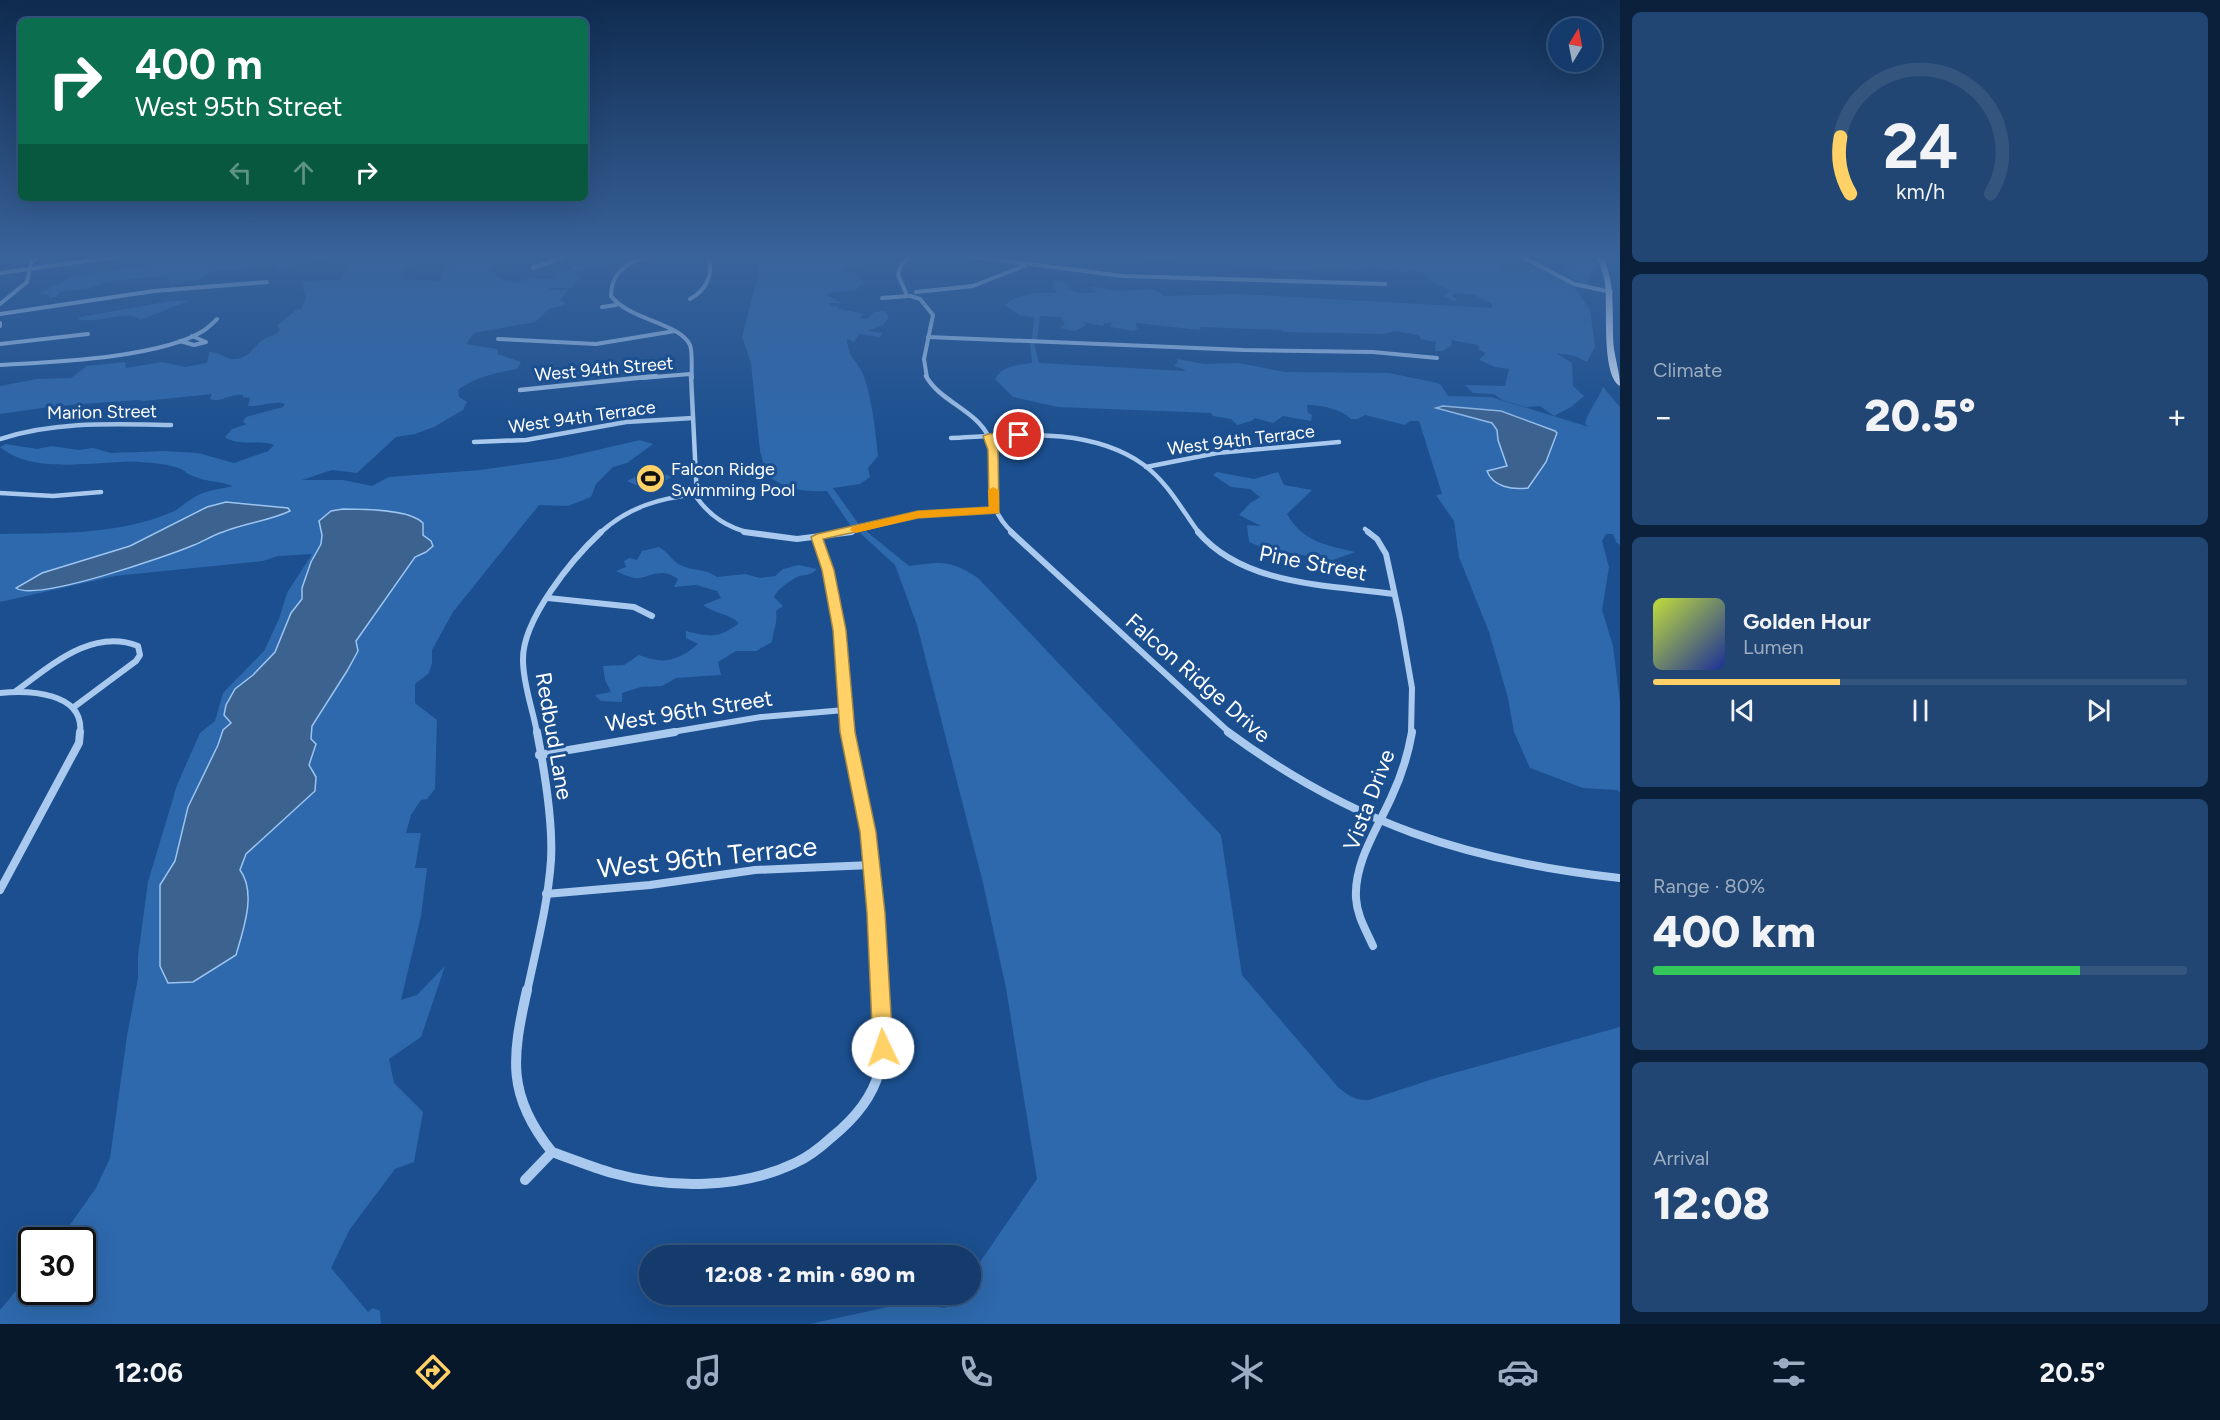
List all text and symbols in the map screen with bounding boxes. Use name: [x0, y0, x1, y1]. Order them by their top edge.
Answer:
north arrow: [1548, 18, 1602, 72]
map controls: [1548, 18, 1602, 72]
text: 400 m: [135, 39, 263, 90]
icon: right: [36, 42, 114, 120]
text: West 95th Street: [135, 90, 342, 123]
text: 24: [1882, 109, 1958, 184]
icon: left: [224, 156, 257, 189]
icon: ahead: [287, 156, 320, 189]
icon: right: [350, 156, 383, 189]
text: km/h: [1896, 180, 1944, 205]
street label: West 94th Street: [534, 352, 674, 386]
text: Climate: [1653, 358, 1722, 382]
text: 20.5°: [1864, 388, 1976, 442]
street label: West 94th Terrace: [507, 396, 657, 438]
text: −: [1653, 397, 1674, 436]
text: +: [2166, 397, 2187, 436]
street label: Marion Street: [47, 400, 157, 424]
pin: [993, 409, 1044, 460]
icon: arrive: [1002, 418, 1035, 451]
street label: West 94th Terrace: [1166, 420, 1316, 460]
place label: Falcon Ridge Swimming Pool: [671, 458, 795, 501]
sports icon: Falcon Ridge Swimming Pool: [634, 463, 666, 495]
street label: Pine Street: [1257, 539, 1369, 587]
street label: Falcon Ridge Drive: [1120, 608, 1276, 748]
text: Golden Hour: [1743, 608, 1871, 635]
text: Lumen: [1743, 635, 1804, 659]
street label: Redbud Lane: [529, 670, 579, 802]
street label: West 96th Street: [604, 684, 774, 738]
icon: previous: [1726, 694, 1759, 727]
icon: pause: [1904, 694, 1937, 727]
icon: next: [2082, 694, 2115, 727]
street label: Vista Drive: [1337, 745, 1401, 855]
street label: West 96th Terrace: [595, 829, 819, 885]
text: Range · 80%: [1653, 874, 1765, 898]
text: 400 km: [1653, 904, 1816, 958]
position arrow: [851, 1016, 915, 1080]
text: Arrival: [1653, 1146, 1709, 1170]
text: 12:08: [1653, 1176, 1770, 1230]
speed limit sign: 30: [18, 1227, 96, 1305]
text: 12:08 · 2 min · 690 m: [705, 1261, 915, 1288]
icon: directions: [412, 1351, 454, 1393]
icon: music: [683, 1351, 725, 1393]
icon: phone: [955, 1351, 997, 1393]
icon: climate: [1226, 1351, 1268, 1393]
icon: car: [1497, 1351, 1539, 1393]
icon: filters: [1768, 1351, 1810, 1393]
text: 12:06: [115, 1356, 183, 1389]
text: 20.5°: [2040, 1356, 2105, 1389]

